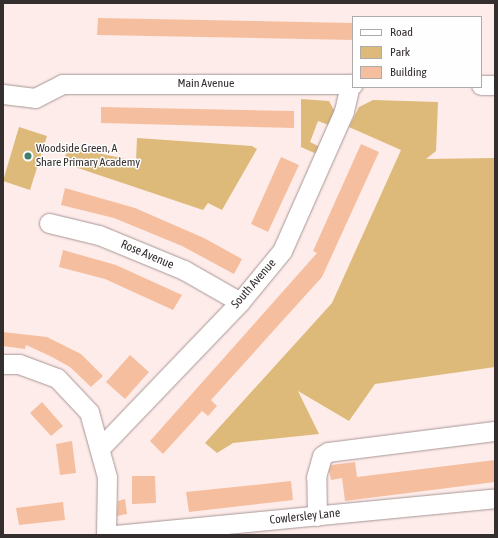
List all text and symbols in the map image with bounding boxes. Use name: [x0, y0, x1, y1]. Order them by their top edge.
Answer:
legend: [352, 16, 482, 88]
text: Road: [390, 25, 413, 39]
text: Park: [390, 45, 410, 59]
text: Building: [390, 65, 427, 79]
street label: Main Avenue: [177, 77, 235, 91]
place label: Woodside Green, A Share Primary Academy: [36, 142, 140, 170]
marker: Woodside Green, A Share Primary Academy: [23, 151, 33, 161]
street label: Rose Avenue: [118, 237, 176, 273]
street label: South Avenue: [229, 256, 279, 312]
street label: Cowlersley Lane: [269, 506, 341, 528]

